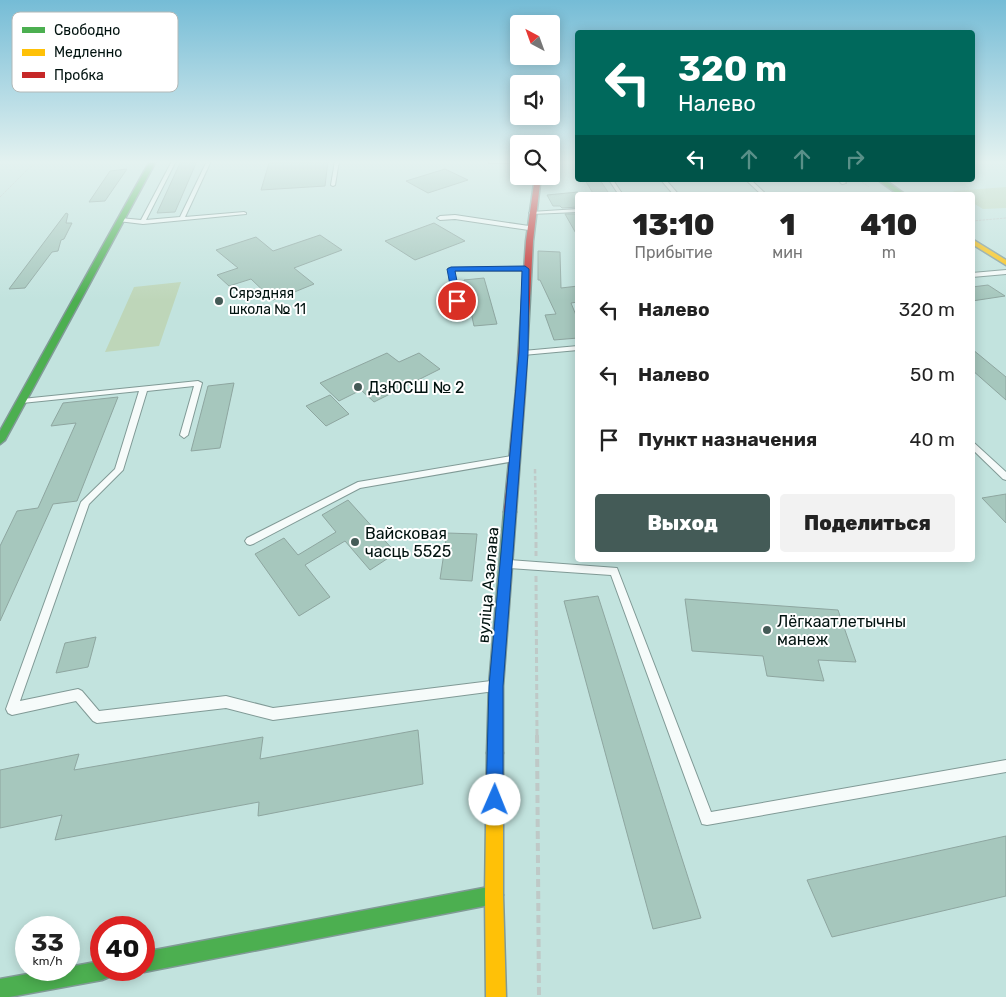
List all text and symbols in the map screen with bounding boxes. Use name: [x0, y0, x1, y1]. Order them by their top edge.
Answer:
legend: [12, 12, 178, 92]
north arrow: [510, 15, 560, 65]
map controls: [510, 15, 560, 185]
text: Свободно: [54, 22, 120, 39]
text: Медленно: [54, 44, 122, 61]
text: 320 m: [678, 48, 787, 90]
icon: left: [595, 50, 660, 115]
text: Пробка: [54, 67, 104, 84]
button: sound: [510, 75, 560, 125]
text: Налево: [678, 90, 756, 117]
button: search: [510, 135, 560, 185]
icon: left: [682, 145, 710, 173]
icon: ahead: [735, 145, 763, 173]
icon: ahead: [788, 145, 816, 173]
icon: right: [841, 145, 869, 173]
text: 13:10: [633, 207, 715, 243]
text: 1: [780, 207, 795, 243]
text: 410: [860, 207, 917, 243]
text: Прибытие: [635, 243, 713, 262]
text: мин: [772, 243, 803, 262]
text: m: [882, 243, 896, 262]
pin: [436, 280, 478, 322]
place label: Сярэдняя школа № 11: [229, 285, 306, 318]
icon: arrive: [443, 287, 471, 315]
marker: Сярэдняя школа № 11: [213, 295, 225, 307]
icon: left: [595, 296, 623, 324]
text: Налево: [638, 298, 710, 321]
text: 320 m: [899, 298, 955, 321]
icon: left: [595, 361, 623, 389]
text: Налево: [638, 363, 710, 386]
text: 50 m: [910, 363, 955, 386]
place label: ДзЮСШ № 2: [368, 378, 464, 397]
marker: ДзЮСШ № 2: [352, 381, 364, 393]
icon: arrive: [595, 426, 623, 454]
text: Пункт назначения: [638, 428, 817, 451]
text: 40 m: [910, 428, 955, 451]
button: Выход: [595, 494, 770, 552]
button: Поделиться: [780, 494, 955, 552]
place label: Вайсковая часць 5525: [365, 524, 451, 561]
street label: вуліца Азалава: [473, 526, 503, 644]
marker: Вайсковая часць 5525: [349, 536, 361, 548]
place label: Лёгкаатлетычны манеж: [777, 612, 906, 649]
marker: Лёгкаатлетычны манеж: [761, 624, 773, 636]
position arrow: [468, 773, 520, 825]
speed limit sign: 40: [90, 916, 155, 981]
text: 33: [31, 928, 64, 957]
text: km/h: [33, 954, 62, 968]

